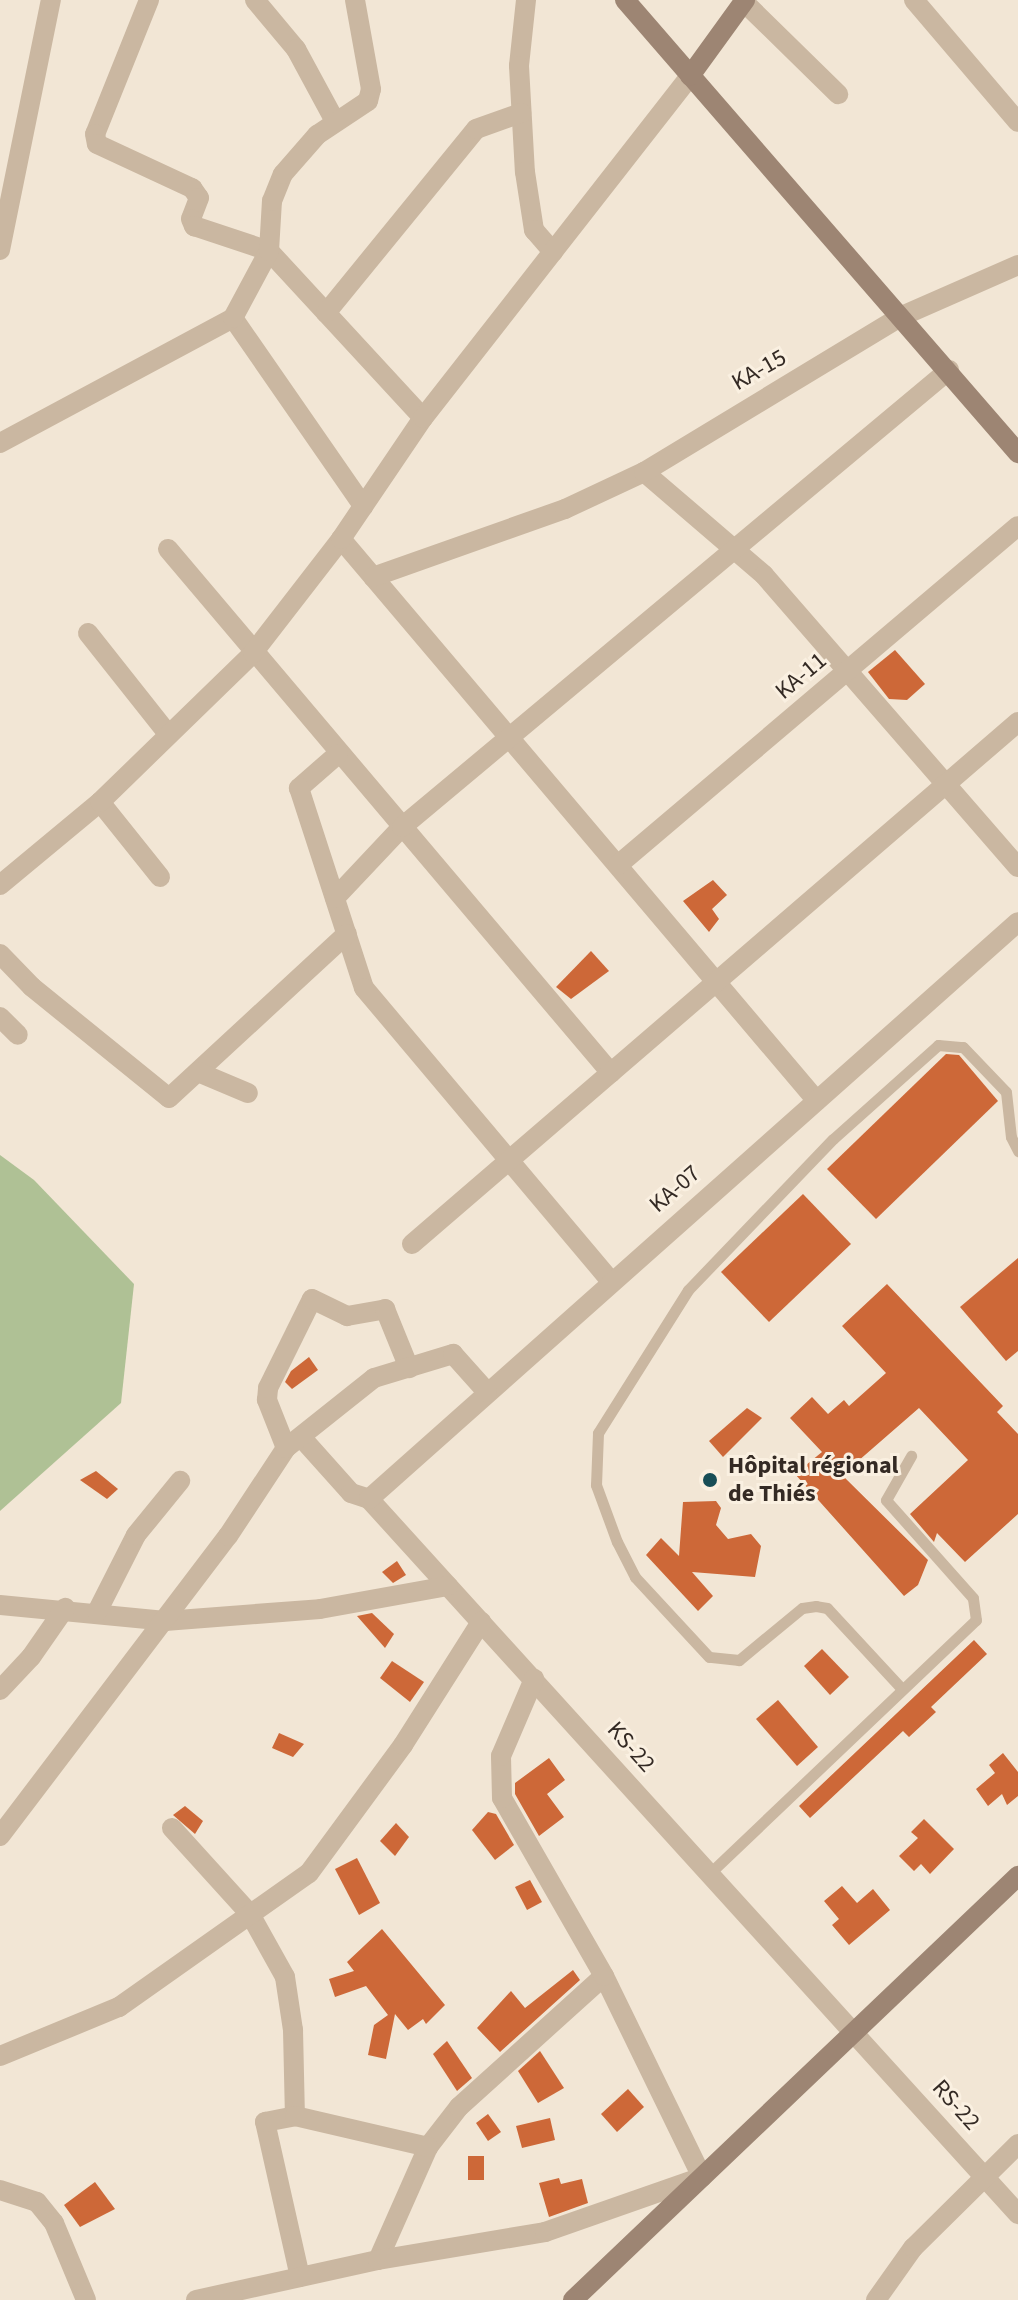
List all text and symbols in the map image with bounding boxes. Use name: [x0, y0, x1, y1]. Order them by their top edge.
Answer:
street label: KA-15: [727, 343, 791, 397]
street label: KA-11: [770, 646, 832, 706]
street label: KA-07: [644, 1159, 706, 1219]
place label: Hôpital régional de Thiés: [728, 1452, 898, 1508]
marker: Hôpital régional de Thiés: [699, 1469, 721, 1491]
street label: KS-22: [601, 1716, 661, 1778]
street label: RS-22: [926, 2074, 986, 2136]

